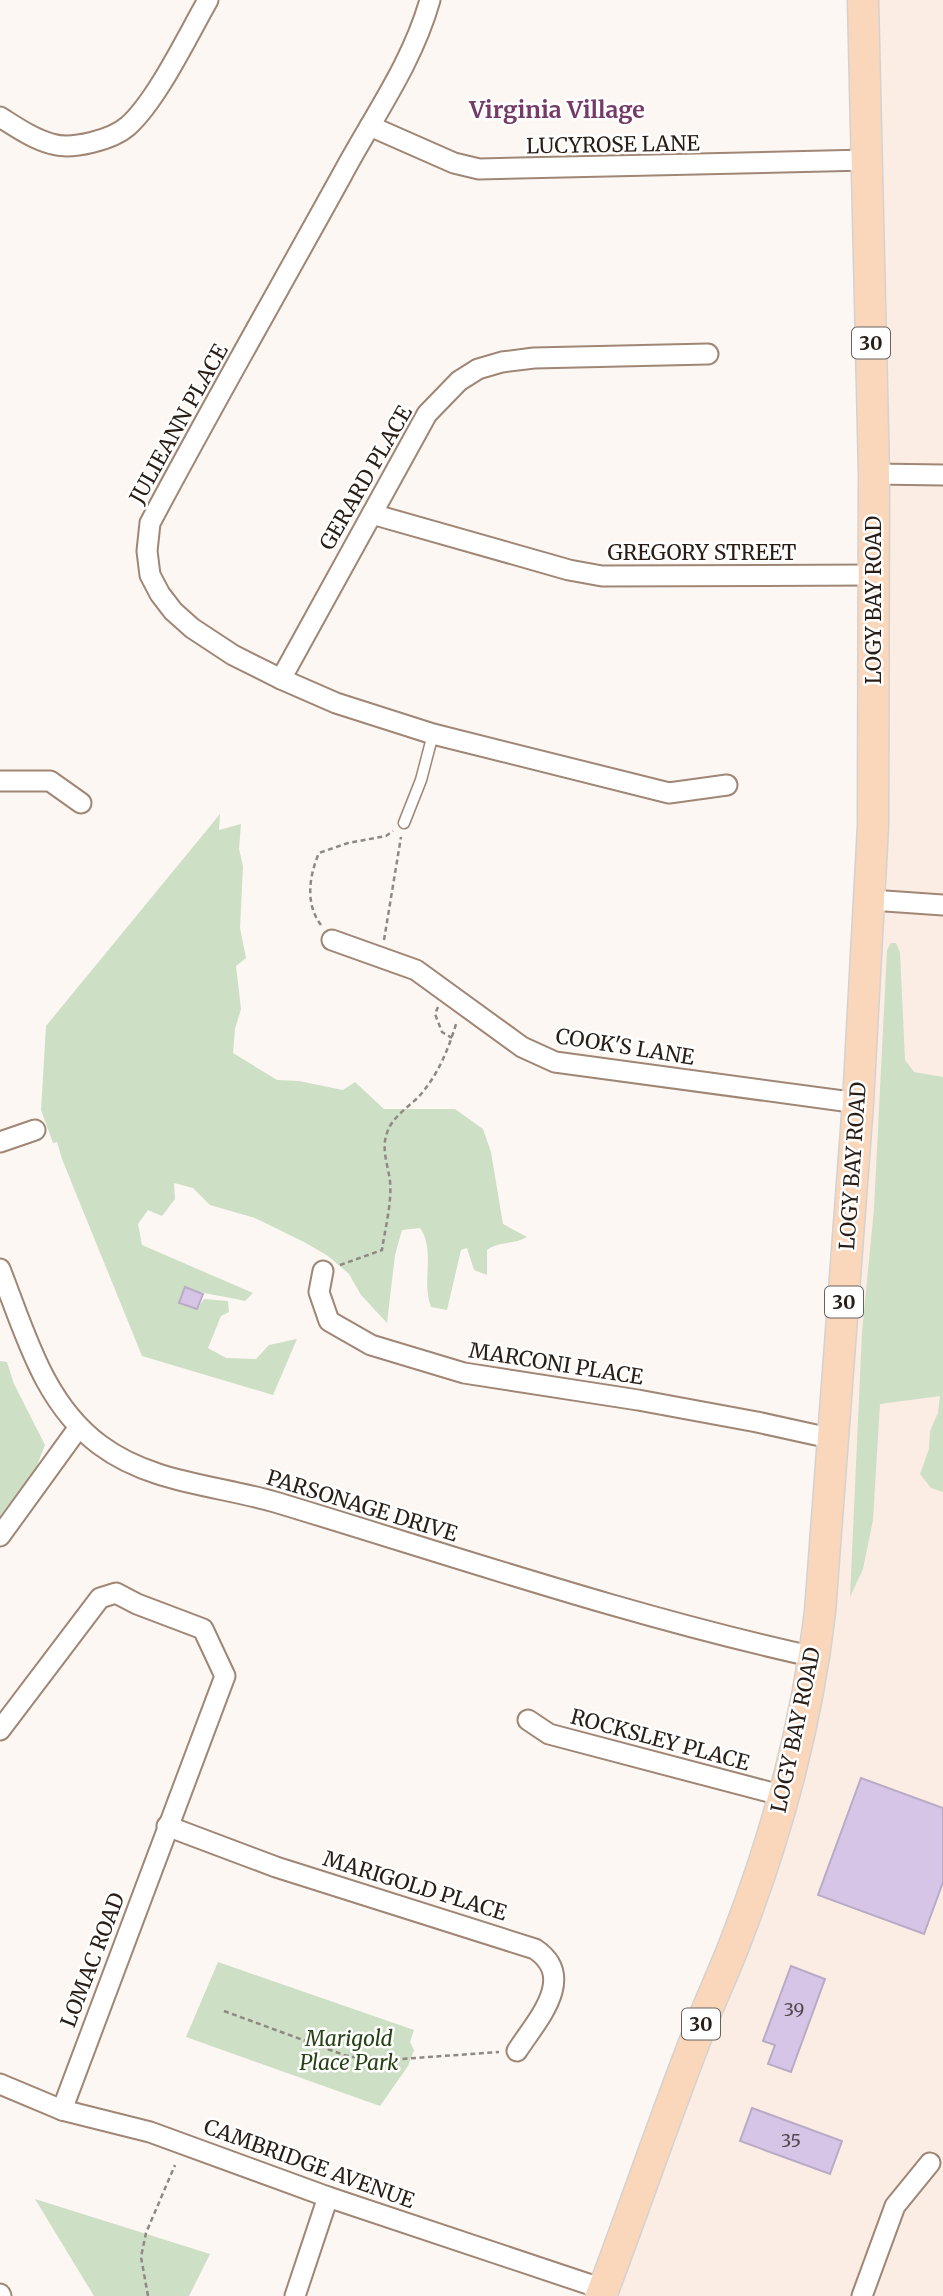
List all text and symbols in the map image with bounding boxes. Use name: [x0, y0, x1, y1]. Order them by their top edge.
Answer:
district label: Virginia Village: [468, 95, 645, 124]
street label: LUCYROSE LANE: [526, 129, 701, 160]
road number: 30: [852, 328, 890, 358]
street label: JULIEANN PLACE: [123, 339, 234, 509]
street label: GERARD PLACE: [313, 400, 418, 555]
street label: LOGY BAY ROAD: [860, 516, 887, 684]
street label: GREGORY STREET: [608, 539, 797, 566]
street label: COOK'S LANE: [554, 1022, 697, 1071]
street label: LOGY BAY ROAD: [833, 1081, 872, 1251]
road number: 30: [825, 1286, 863, 1318]
street label: MARCONI PLACE: [467, 1336, 646, 1391]
street label: PARSONAGE DRIVE: [263, 1464, 462, 1548]
street label: LOGY BAY ROAD: [765, 1645, 826, 1815]
street label: ROCKSLEY PLACE: [568, 1703, 753, 1777]
street label: MARIGOLD PLACE: [320, 1845, 511, 1926]
street label: LOMAC ROAD: [54, 1889, 131, 2031]
house number: 39: [784, 1998, 804, 2021]
road number: 30: [682, 2008, 720, 2040]
park label: Marigold Place Park: [299, 2025, 399, 2076]
street label: CAMBRIDGE AVENUE: [200, 2113, 419, 2214]
house number: 35: [781, 2129, 801, 2152]

